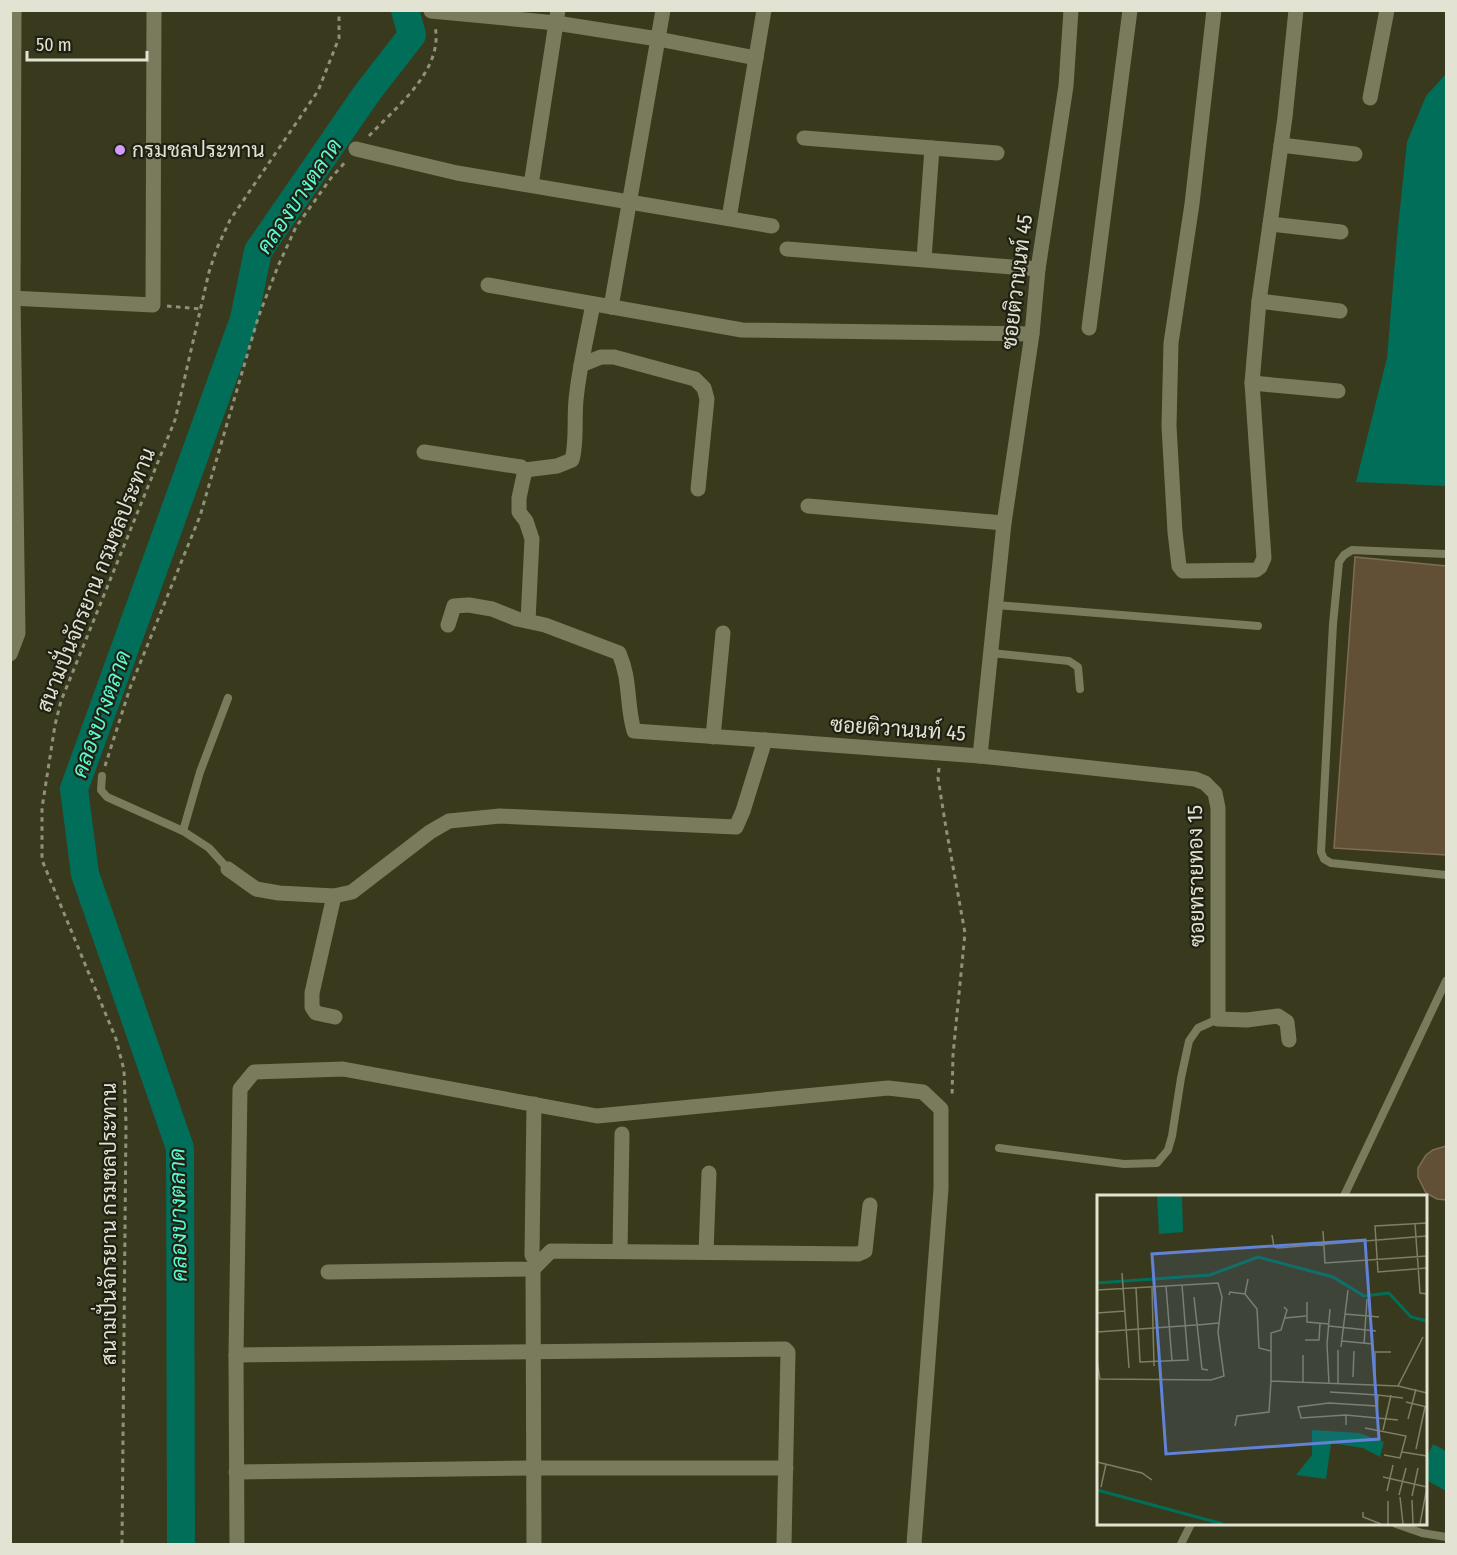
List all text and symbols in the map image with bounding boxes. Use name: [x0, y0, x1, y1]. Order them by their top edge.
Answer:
scale bar: [27, 24, 147, 62]
text: 50 m: [36, 34, 72, 56]
water label: คลองบางตลาด: [250, 133, 348, 259]
place label: กรมชลประทาน: [132, 137, 265, 163]
marker: กรมชลประทาน: [113, 143, 127, 157]
street label: ซอยติวานนท์ 45: [995, 213, 1038, 351]
street label: สนามปั่นจักรยาน กรมชลประทาน: [25, 442, 161, 716]
water label: คลองบางตลาด: [65, 647, 137, 781]
street label: ซอยติวานนท์ 45: [829, 710, 967, 747]
street label: ซอยทรายทอง 15: [1182, 805, 1210, 947]
street label: สนามปั่นจักรยาน กรมชลประทาน: [90, 1083, 122, 1365]
water label: คลองบางตลาด: [163, 1148, 193, 1282]
inset map: [1097, 1195, 1427, 1525]

